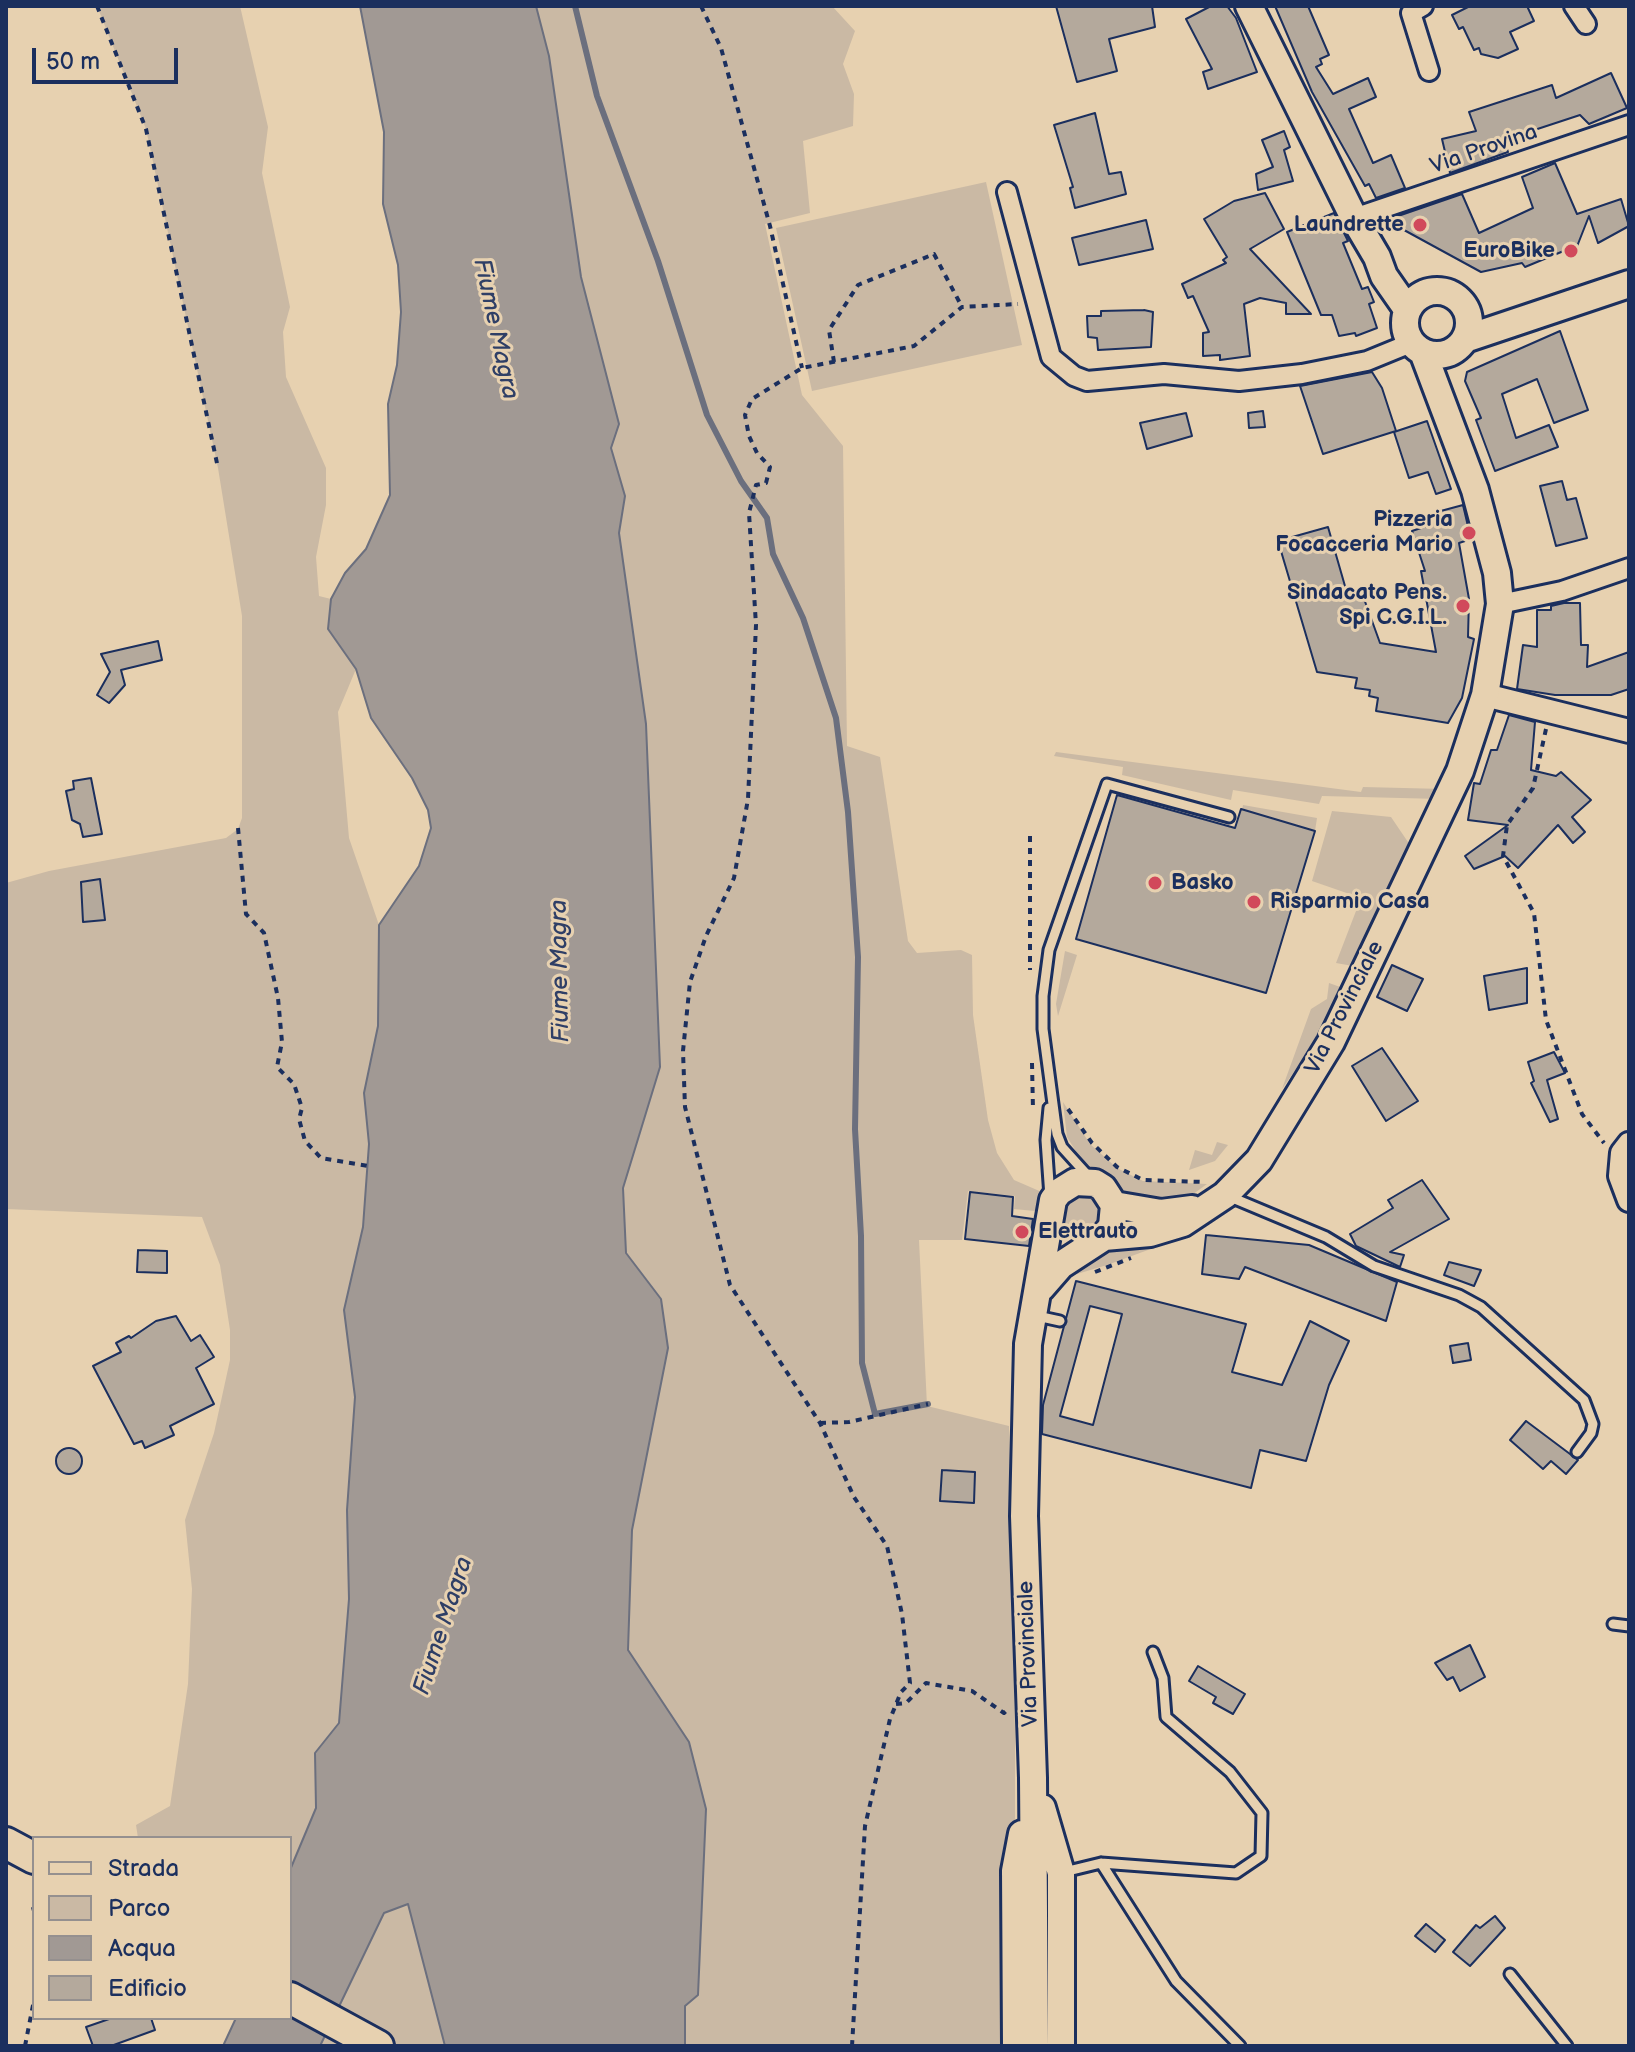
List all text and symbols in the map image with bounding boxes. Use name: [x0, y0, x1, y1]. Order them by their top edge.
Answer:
scale bar: [36, 32, 182, 82]
text: 50 m: [46, 47, 100, 76]
street label: Via Provina: [1427, 119, 1541, 181]
place label: Laundrette: [1294, 212, 1404, 238]
marker: Laundrette: [1411, 216, 1429, 234]
place label: EuroBike: [1463, 238, 1555, 264]
marker: EuroBike: [1562, 242, 1580, 260]
water label: Fiume Magra: [466, 256, 524, 402]
place label: Pizzeria Focacceria Mario: [1275, 507, 1453, 558]
marker: Pizzeria Focacceria Mario: [1460, 524, 1478, 542]
place label: Sindacato Pens. Spi C.G.I.L.: [1287, 580, 1447, 632]
marker: Sindacato Pens. Spi C.G.I.L.: [1454, 597, 1472, 615]
place label: Basko: [1171, 870, 1234, 896]
marker: Basko: [1146, 874, 1164, 892]
place label: Risparmio Casa: [1270, 889, 1430, 915]
marker: Risparmio Casa: [1245, 893, 1263, 911]
water label: Fiume Magra: [545, 899, 577, 1043]
street label: Via Provinciale: [1300, 937, 1390, 1079]
place label: Elettrauto: [1038, 1219, 1138, 1245]
marker: Elettrauto: [1013, 1223, 1031, 1241]
water label: Fiume Magra: [408, 1553, 480, 1699]
street label: Via Provinciale: [1013, 1581, 1045, 1727]
legend: [32, 1836, 292, 2020]
text: Strada: [108, 1854, 179, 1883]
text: Parco: [108, 1894, 170, 1923]
text: Acqua: [108, 1934, 176, 1963]
text: Edificio: [108, 1974, 187, 2003]

